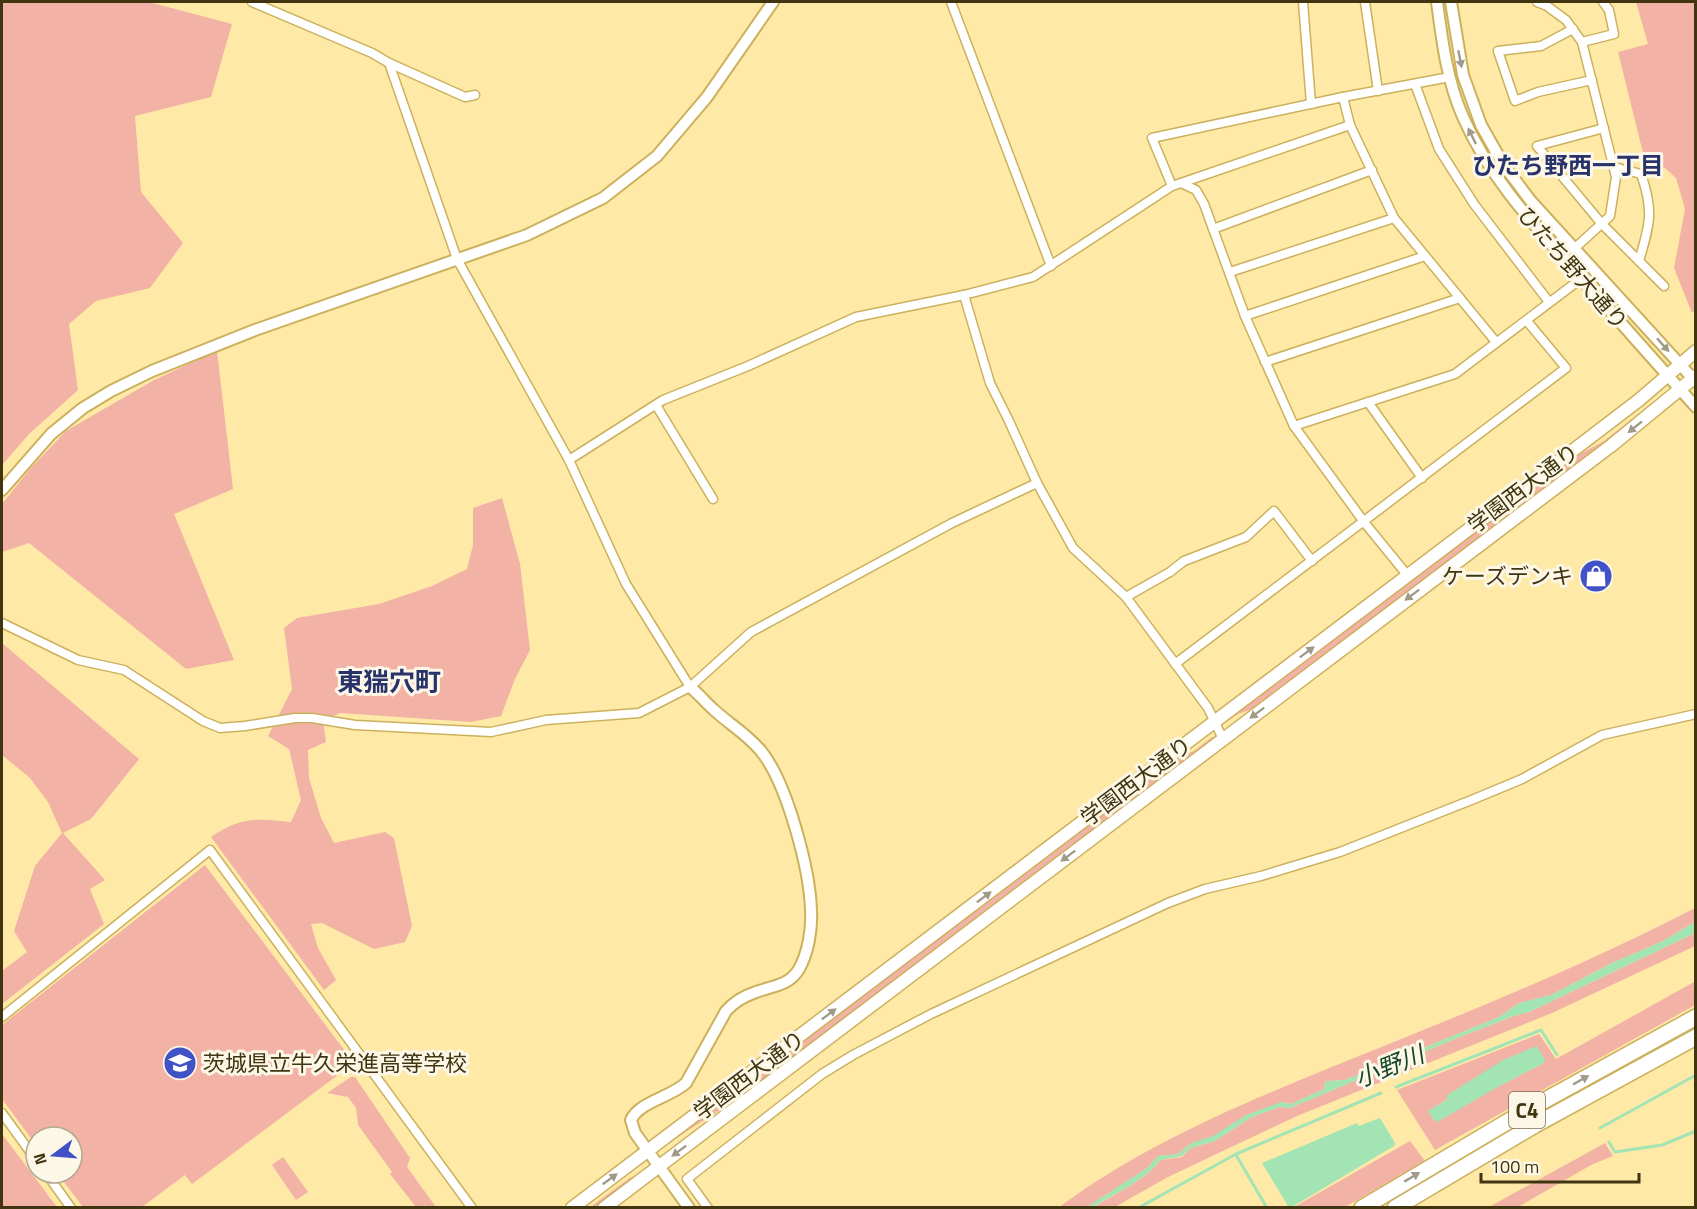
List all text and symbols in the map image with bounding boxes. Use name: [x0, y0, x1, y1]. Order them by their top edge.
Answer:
one-way arrow: [1456, 50, 1465, 69]
one-way arrow: [1467, 127, 1477, 144]
district label: ひたち野西一丁目: [1472, 147, 1664, 183]
street label: ひたち野大通り: [1510, 199, 1636, 337]
one-way arrow: [1656, 337, 1669, 352]
one-way arrow: [1627, 420, 1643, 433]
street label: 学園西大通り: [1460, 435, 1586, 541]
shop icon: ケーズデンキ: [1578, 558, 1614, 594]
place label: ケーズデンキ: [1442, 559, 1573, 593]
one-way arrow: [1405, 589, 1420, 601]
one-way arrow: [1298, 646, 1314, 658]
district label: 東猯穴町: [337, 662, 441, 701]
one-way arrow: [1249, 707, 1265, 719]
street label: 学園西大通り: [1073, 728, 1199, 834]
one-way arrow: [1061, 850, 1076, 862]
one-way arrow: [976, 890, 992, 903]
one-way arrow: [821, 1009, 836, 1021]
street label: 学園西大通り: [686, 1022, 812, 1128]
water label: 小野川: [1349, 1035, 1432, 1096]
school or university icon: 茨城県立牛久栄進高等学校: [162, 1045, 198, 1081]
place label: 茨城県立牛久栄進高等学校: [203, 1046, 467, 1080]
one-way arrow: [1573, 1075, 1590, 1085]
road number: C4: [1509, 1092, 1545, 1128]
north arrow: [24, 1125, 84, 1185]
one-way arrow: [671, 1145, 687, 1157]
scale bar: [1481, 1146, 1638, 1184]
text: N: [27, 1150, 53, 1168]
text: 100 m: [1490, 1153, 1539, 1180]
one-way arrow: [1404, 1172, 1420, 1183]
one-way arrow: [603, 1174, 618, 1186]

